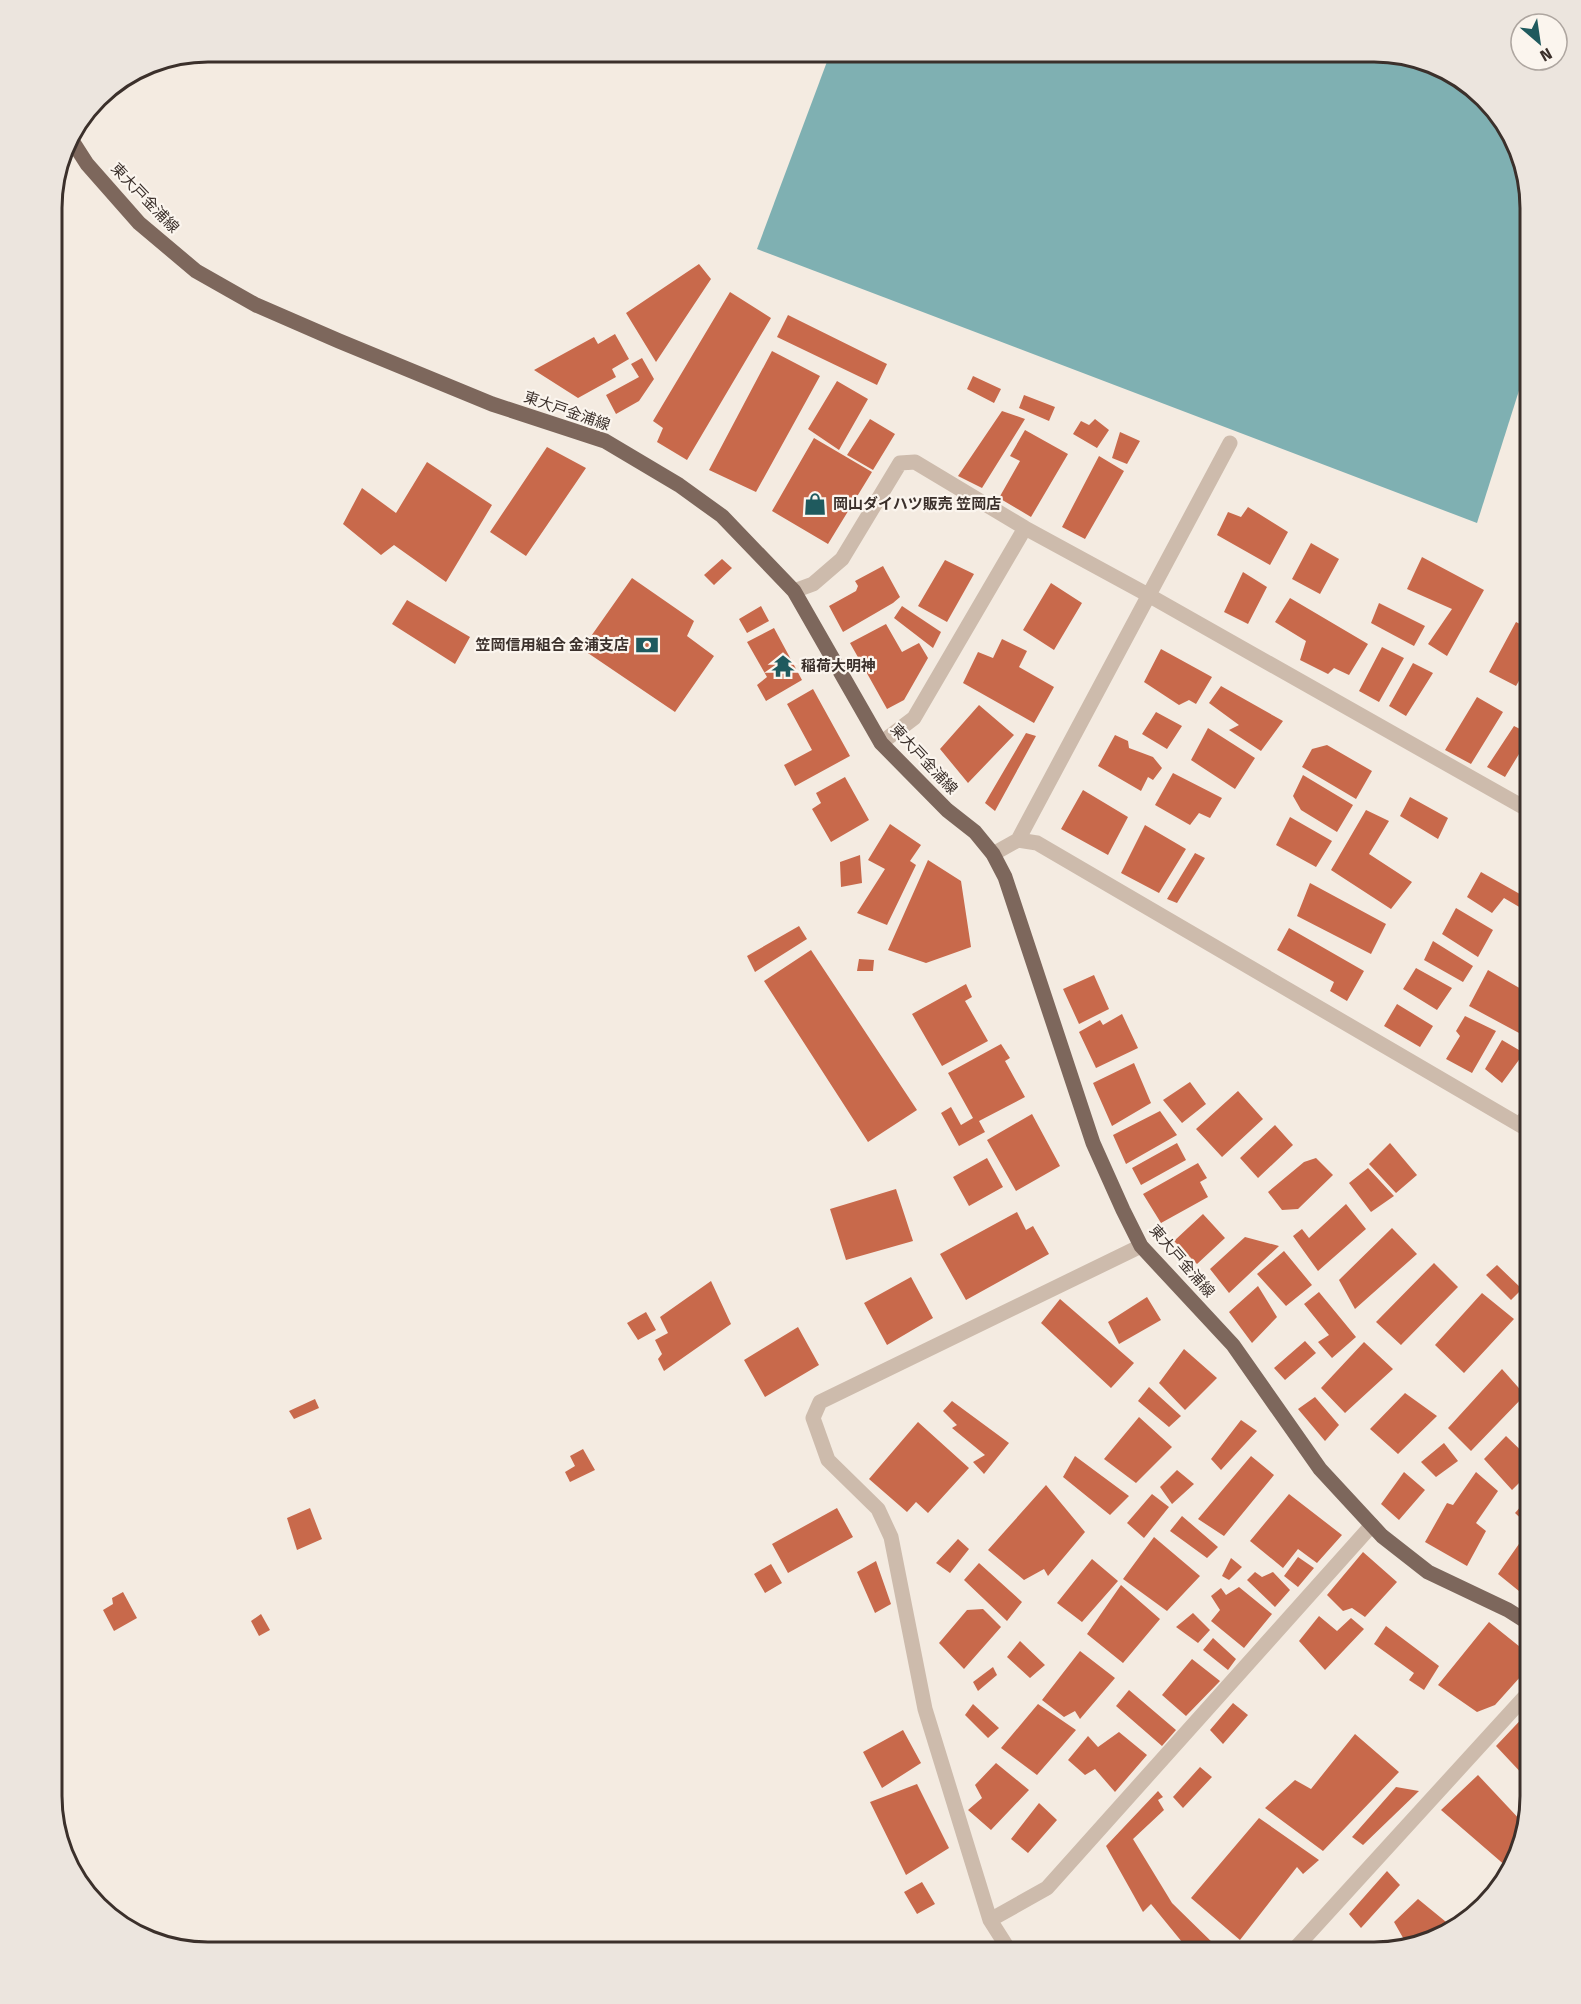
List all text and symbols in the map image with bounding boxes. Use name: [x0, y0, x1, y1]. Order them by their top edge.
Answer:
north arrow: [1509, 12, 1569, 72]
text: N: [1537, 44, 1555, 66]
street label: 東大戸金浦線: [107, 159, 183, 237]
street label: 東大戸金浦線: [522, 388, 612, 434]
shop icon: 岡山ダイハツ販売 笠岡店: [802, 491, 828, 517]
place label: 岡山ダイハツ販売 笠岡店: [833, 495, 1001, 513]
bank icon: 笠岡信用組合 金浦支店: [634, 632, 660, 658]
place label: 笠岡信用組合 金浦支店: [475, 636, 629, 654]
temple icon: 稲荷大明神: [770, 653, 796, 679]
place label: 稲荷大明神: [801, 657, 876, 675]
street label: 東大戸金浦線: [887, 720, 961, 798]
street label: 東大戸金浦線: [1146, 1221, 1218, 1301]

